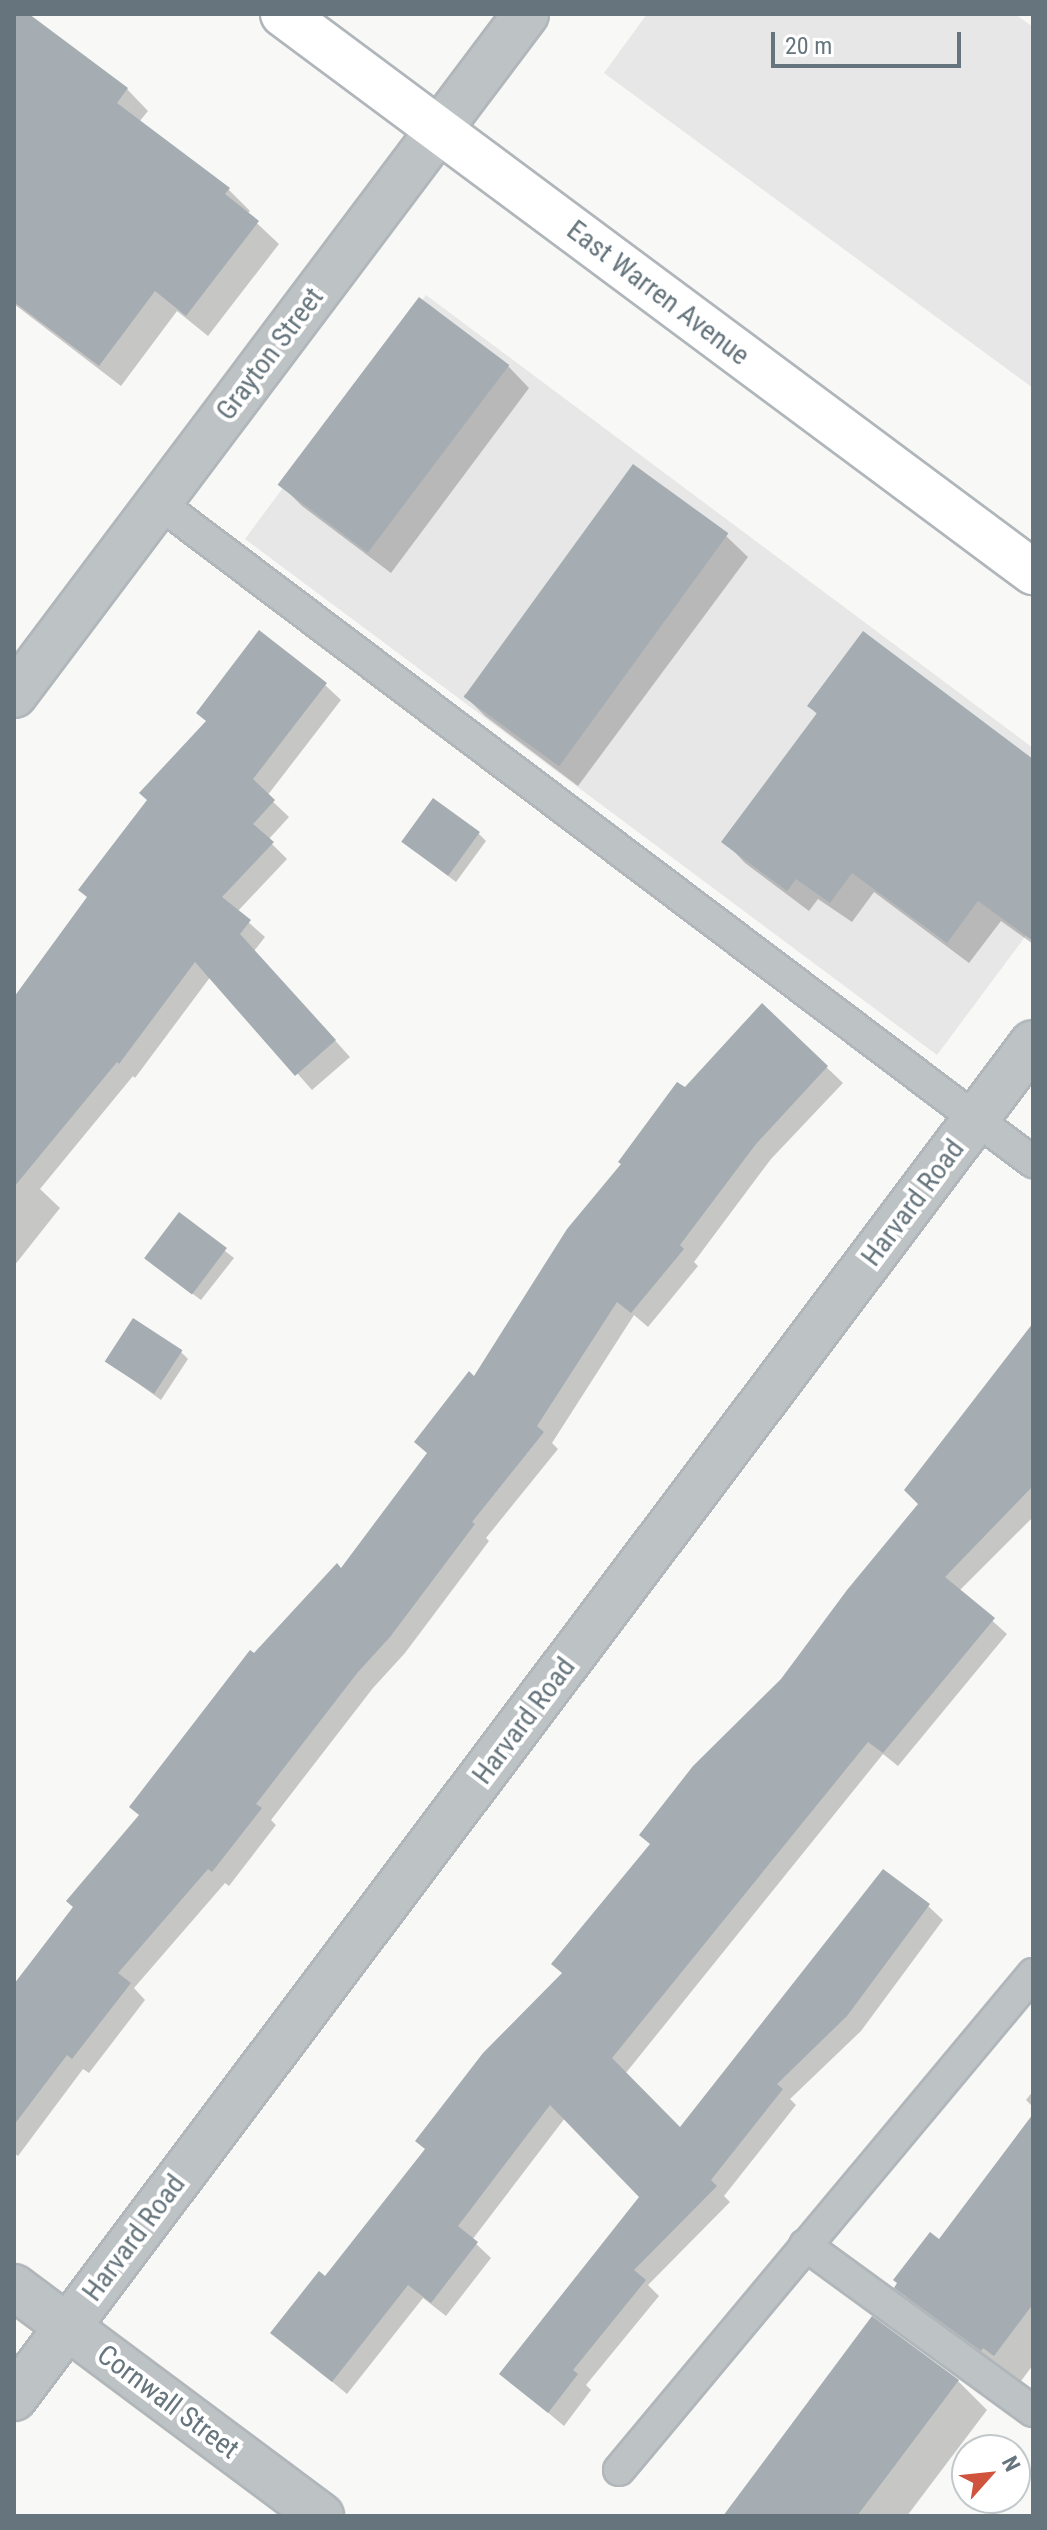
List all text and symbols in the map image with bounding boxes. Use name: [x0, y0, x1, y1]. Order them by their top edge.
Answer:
scale bar: [775, 16, 965, 66]
text: 20 m: [785, 32, 832, 60]
street label: East Warren Avenue: [560, 213, 756, 373]
street label: Grayton Street: [209, 281, 331, 427]
street label: Harvard Road: [855, 1133, 971, 1273]
street label: Harvard Road: [466, 1651, 582, 1791]
street label: Harvard Road: [76, 2168, 192, 2308]
street label: Cornwall Street: [91, 2338, 245, 2466]
north arrow: [951, 2434, 1031, 2514]
text: N: [997, 2452, 1025, 2475]

